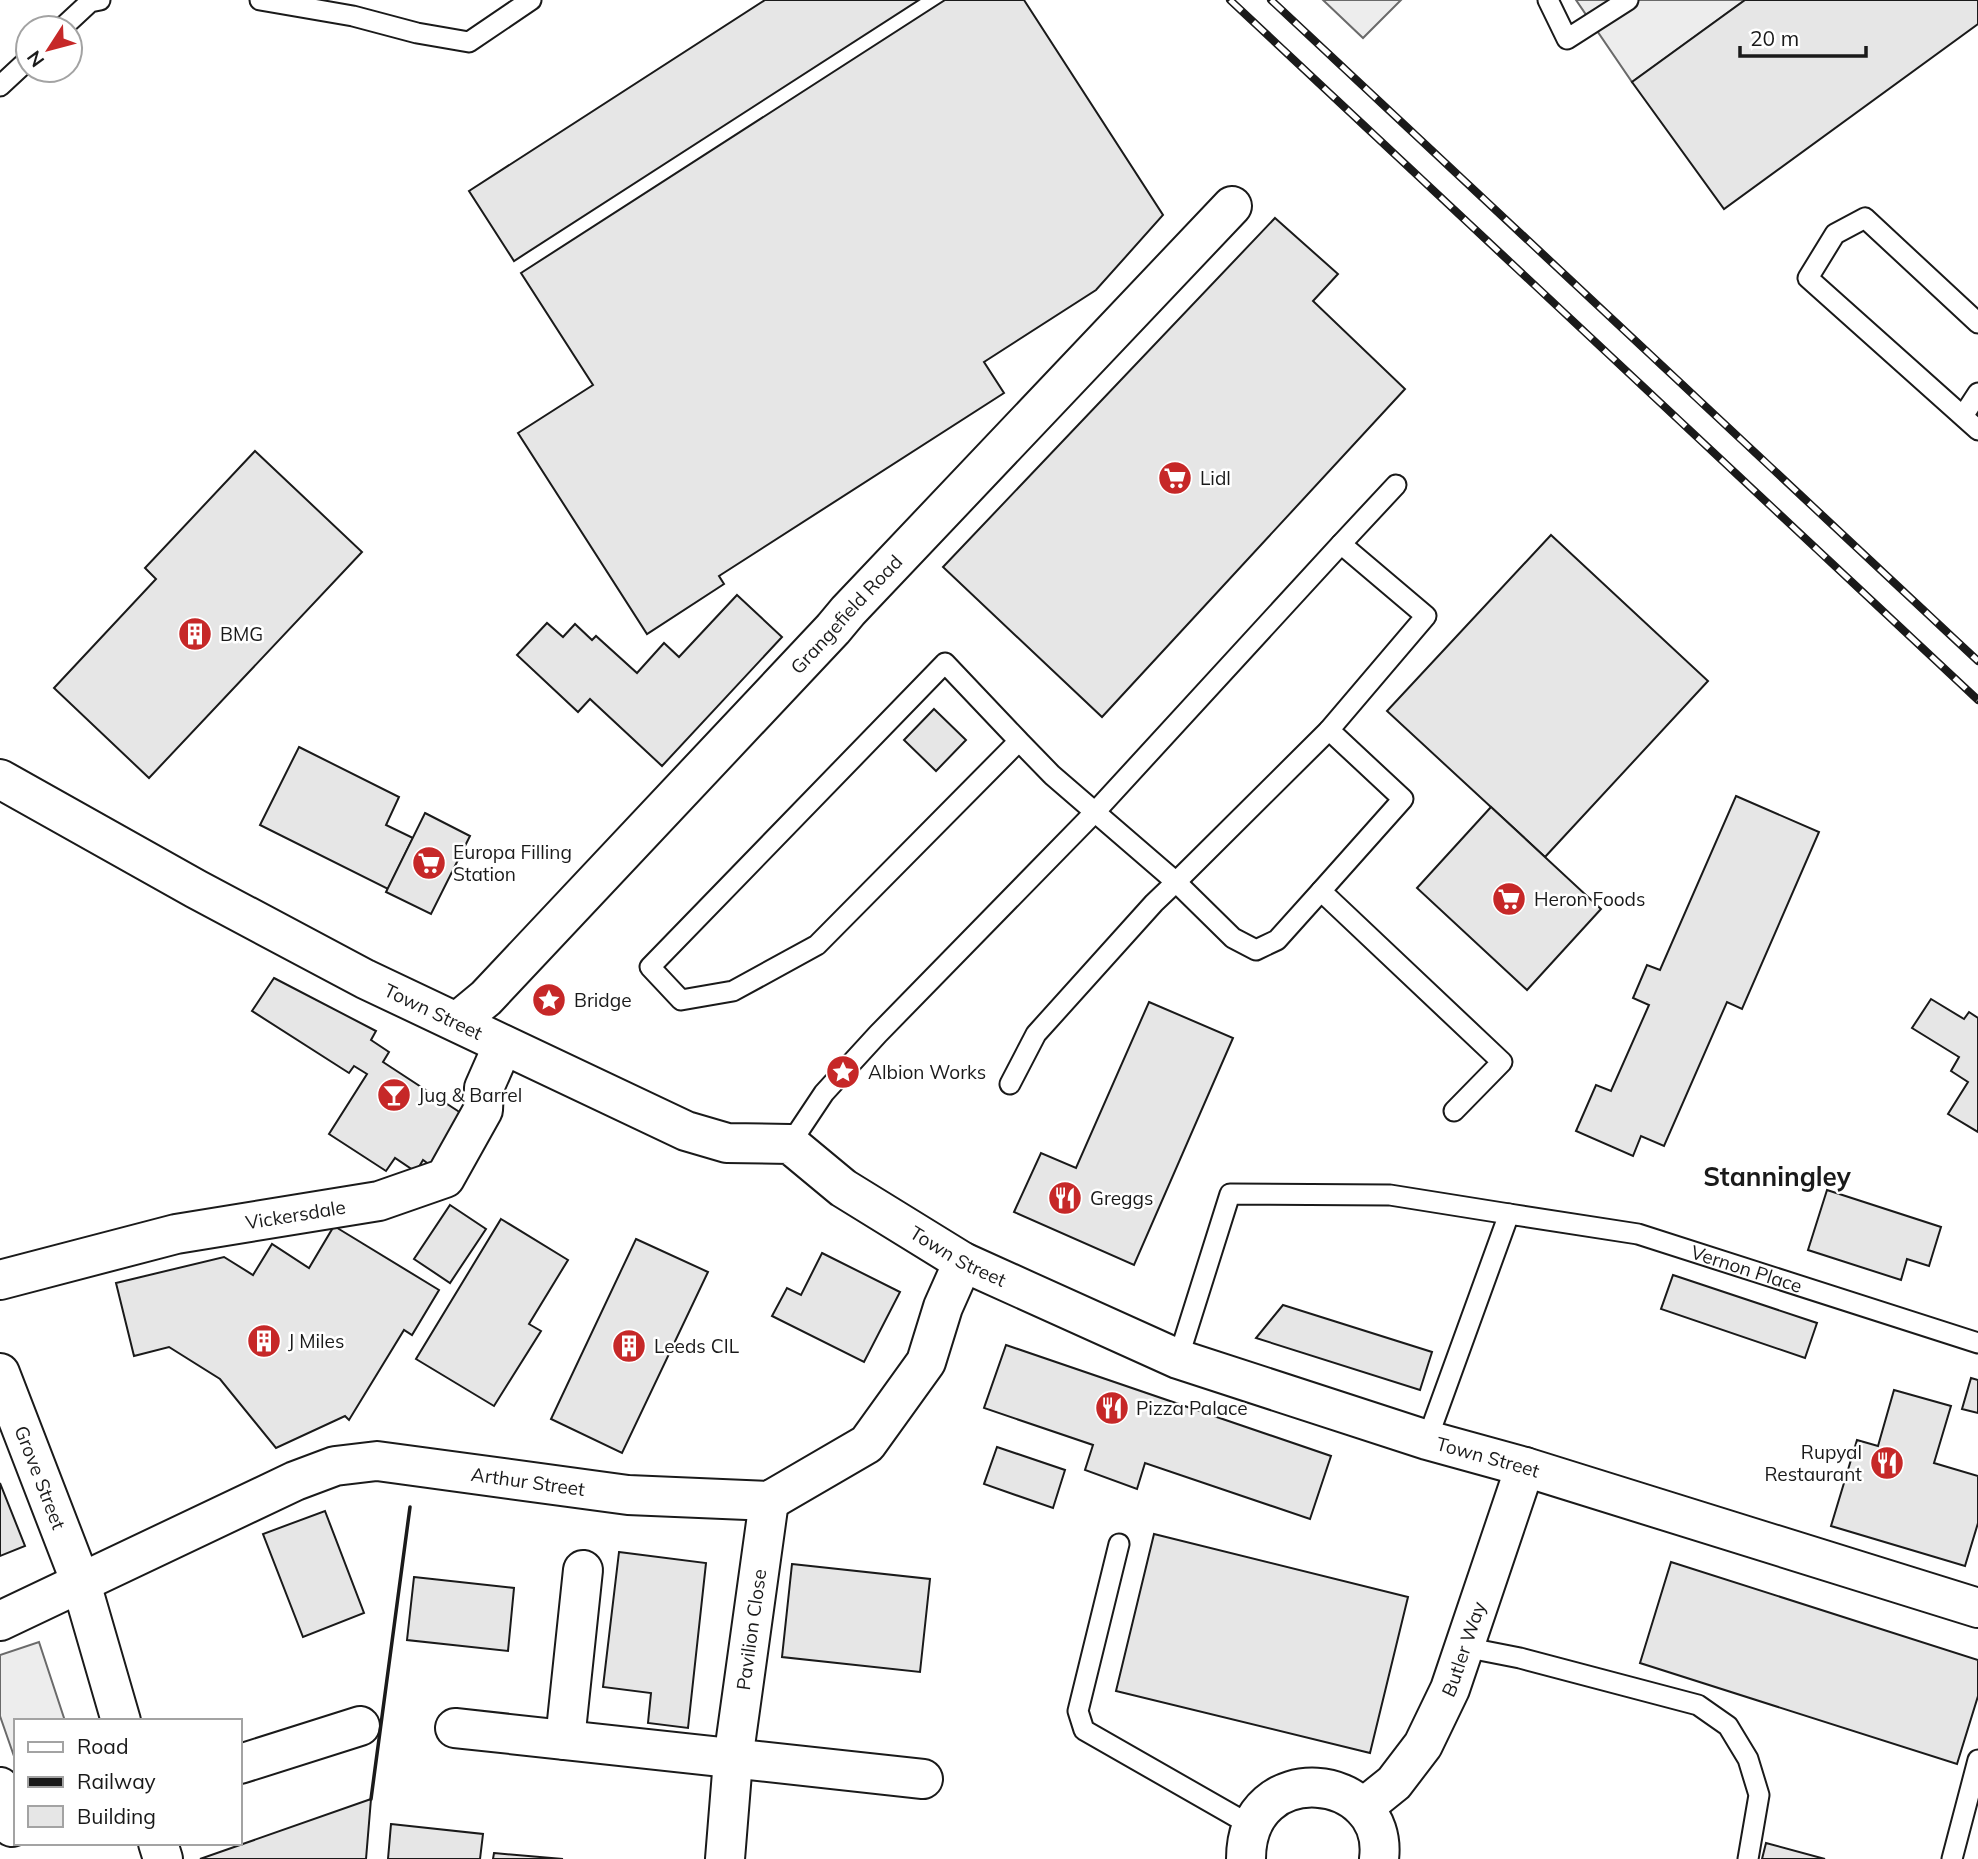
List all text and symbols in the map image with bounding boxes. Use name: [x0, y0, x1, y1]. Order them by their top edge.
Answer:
north arrow: [14, 14, 84, 84]
scale bar: [1740, 14, 1866, 58]
text: 20 m: [1750, 25, 1799, 51]
text: N: [21, 46, 49, 72]
supermarket icon: Lidl: [1156, 459, 1194, 497]
place label: Lidl: [1200, 466, 1231, 490]
street label: Grangefield Road: [785, 550, 907, 679]
building icon: BMG: [176, 615, 214, 653]
place label: BMG: [220, 622, 263, 646]
place label: Europa Filling Station: [453, 840, 572, 886]
supermarket icon: Europa Filling Station: [410, 844, 448, 882]
supermarket icon: Heron Foods: [1490, 880, 1528, 918]
place label: Heron Foods: [1534, 887, 1645, 911]
street label: Town Street: [380, 978, 487, 1045]
place icon: Bridge: [530, 981, 568, 1019]
place label: Bridge: [574, 988, 632, 1012]
place icon: Albion Works: [824, 1053, 862, 1091]
place label: Albion Works: [868, 1060, 986, 1084]
bar icon: Jug & Barrel: [375, 1076, 413, 1114]
place label: Jug & Barrel: [418, 1083, 522, 1107]
district label: Stanningley: [1703, 1160, 1852, 1193]
restaurant icon: Greggs: [1046, 1179, 1084, 1217]
place label: Greggs: [1090, 1186, 1153, 1210]
street label: Vickersdale: [244, 1195, 347, 1235]
street label: Town Street: [906, 1220, 1010, 1292]
street label: Vernon Place: [1688, 1240, 1805, 1298]
building icon: J Miles: [245, 1322, 283, 1360]
building icon: Leeds CIL: [610, 1327, 648, 1365]
place label: J Miles: [288, 1329, 344, 1353]
place label: Leeds CIL: [654, 1334, 740, 1358]
restaurant icon: Pizza Palace: [1093, 1389, 1131, 1427]
place label: Pizza Palace: [1136, 1396, 1248, 1420]
street label: Grove Street: [9, 1422, 71, 1533]
street label: Town Street: [1434, 1431, 1543, 1483]
place label: Rupyal Restaurant: [1764, 1440, 1862, 1486]
restaurant icon: Rupyal Restaurant: [1868, 1444, 1906, 1482]
street label: Arthur Street: [470, 1462, 587, 1501]
street label: Pavilion Close: [731, 1567, 771, 1692]
street label: Butler Way: [1436, 1598, 1491, 1701]
legend: [14, 1719, 242, 1845]
text: Road: [77, 1733, 128, 1759]
text: Railway: [77, 1768, 156, 1794]
text: Building: [77, 1803, 156, 1829]

